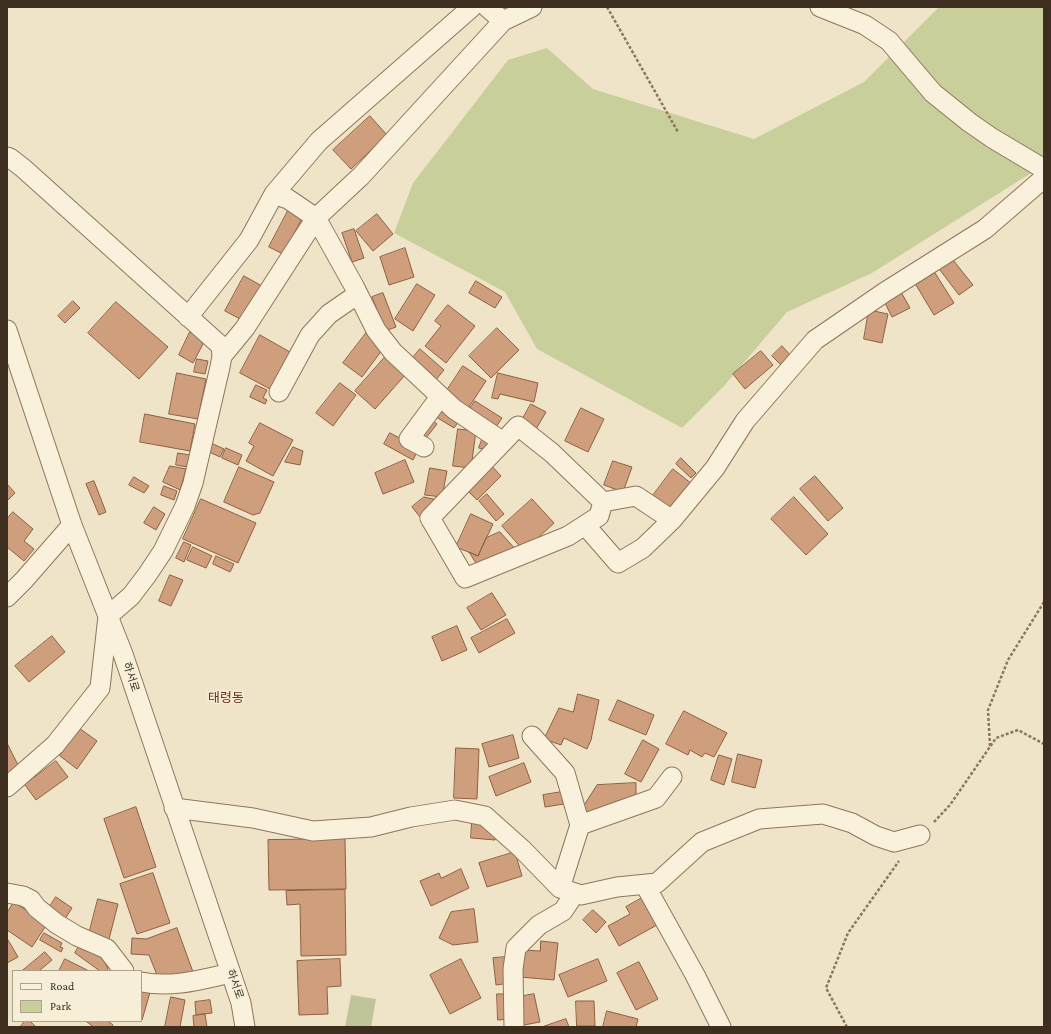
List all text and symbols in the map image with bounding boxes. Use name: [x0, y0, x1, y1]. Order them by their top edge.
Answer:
street label: 하서로: [120, 661, 142, 693]
district label: 태령동: [208, 690, 244, 706]
street label: 하서로: [224, 967, 246, 1001]
legend: [12, 970, 142, 1022]
text: Road: [50, 979, 74, 993]
text: Park: [50, 999, 71, 1013]

